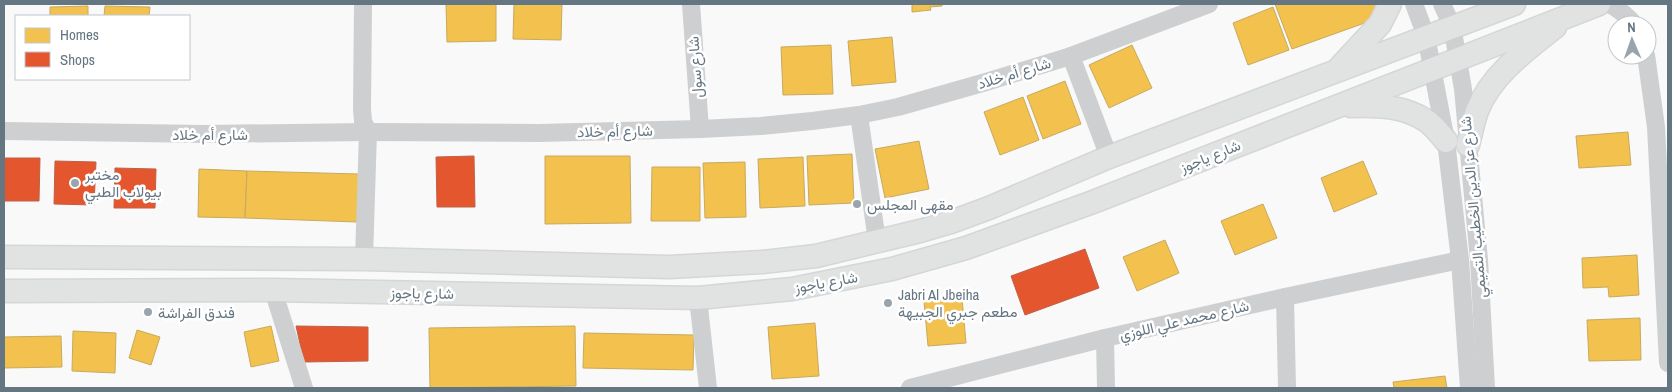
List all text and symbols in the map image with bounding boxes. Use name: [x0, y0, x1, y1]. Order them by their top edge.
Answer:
legend: [15, 15, 190, 80]
north arrow: [1607, 15, 1657, 65]
text: N: [1627, 18, 1636, 36]
text: Homes: [60, 24, 99, 45]
street label: شارع سول: [682, 35, 709, 99]
text: Shops: [60, 49, 95, 70]
street label: شارع أم خلاد: [975, 52, 1054, 95]
street label: شارع عز الدين الخطيب التميمي: [1455, 115, 1494, 299]
street label: شارع أم خلاد: [577, 120, 653, 143]
street label: شارع أم خلاد: [172, 124, 248, 146]
street label: شارع ياجوز: [1175, 134, 1244, 179]
place label: مختبر بيولاب الطبي: [84, 164, 162, 205]
marker: مختبر بيولاب الطبي: [69, 177, 81, 189]
place label: مقهى المجلس: [867, 194, 954, 215]
marker: مقهى المجلس: [851, 198, 863, 210]
street label: شارع ياجوز: [792, 266, 860, 299]
street label: شارع ياجوز: [389, 282, 454, 305]
place label: Jabri Al Jbeiha مطعم جبري الجبيهة: [898, 284, 1017, 325]
street label: شارع محمد علي اللوزي: [1117, 295, 1252, 348]
marker: Jabri Al Jbeiha مطعم جبري الجبيهة: [882, 297, 894, 309]
place label: فندق الفراشة: [158, 302, 235, 323]
marker: فندق الفراشة: [142, 306, 154, 318]

